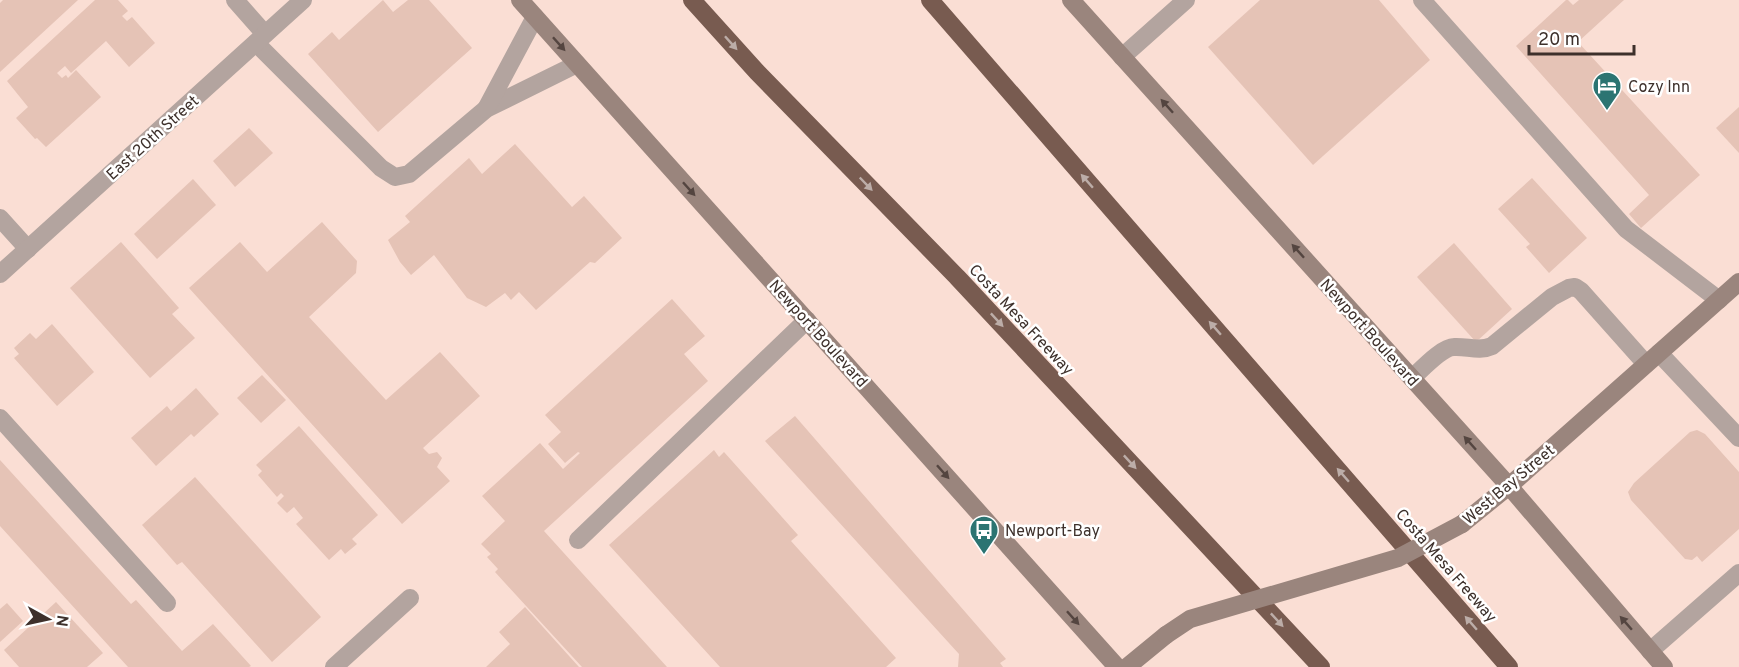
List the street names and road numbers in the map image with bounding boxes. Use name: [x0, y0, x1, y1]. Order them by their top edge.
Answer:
street label: East 20th Street: [103, 92, 204, 185]
street label: Costa Mesa Freeway: [964, 261, 1077, 380]
street label: Newport Boulevard: [1315, 275, 1422, 391]
street label: Newport Boulevard: [764, 276, 871, 392]
street label: West Bay Street: [1459, 441, 1559, 530]
street label: Costa Mesa Freeway: [1391, 505, 1500, 627]

